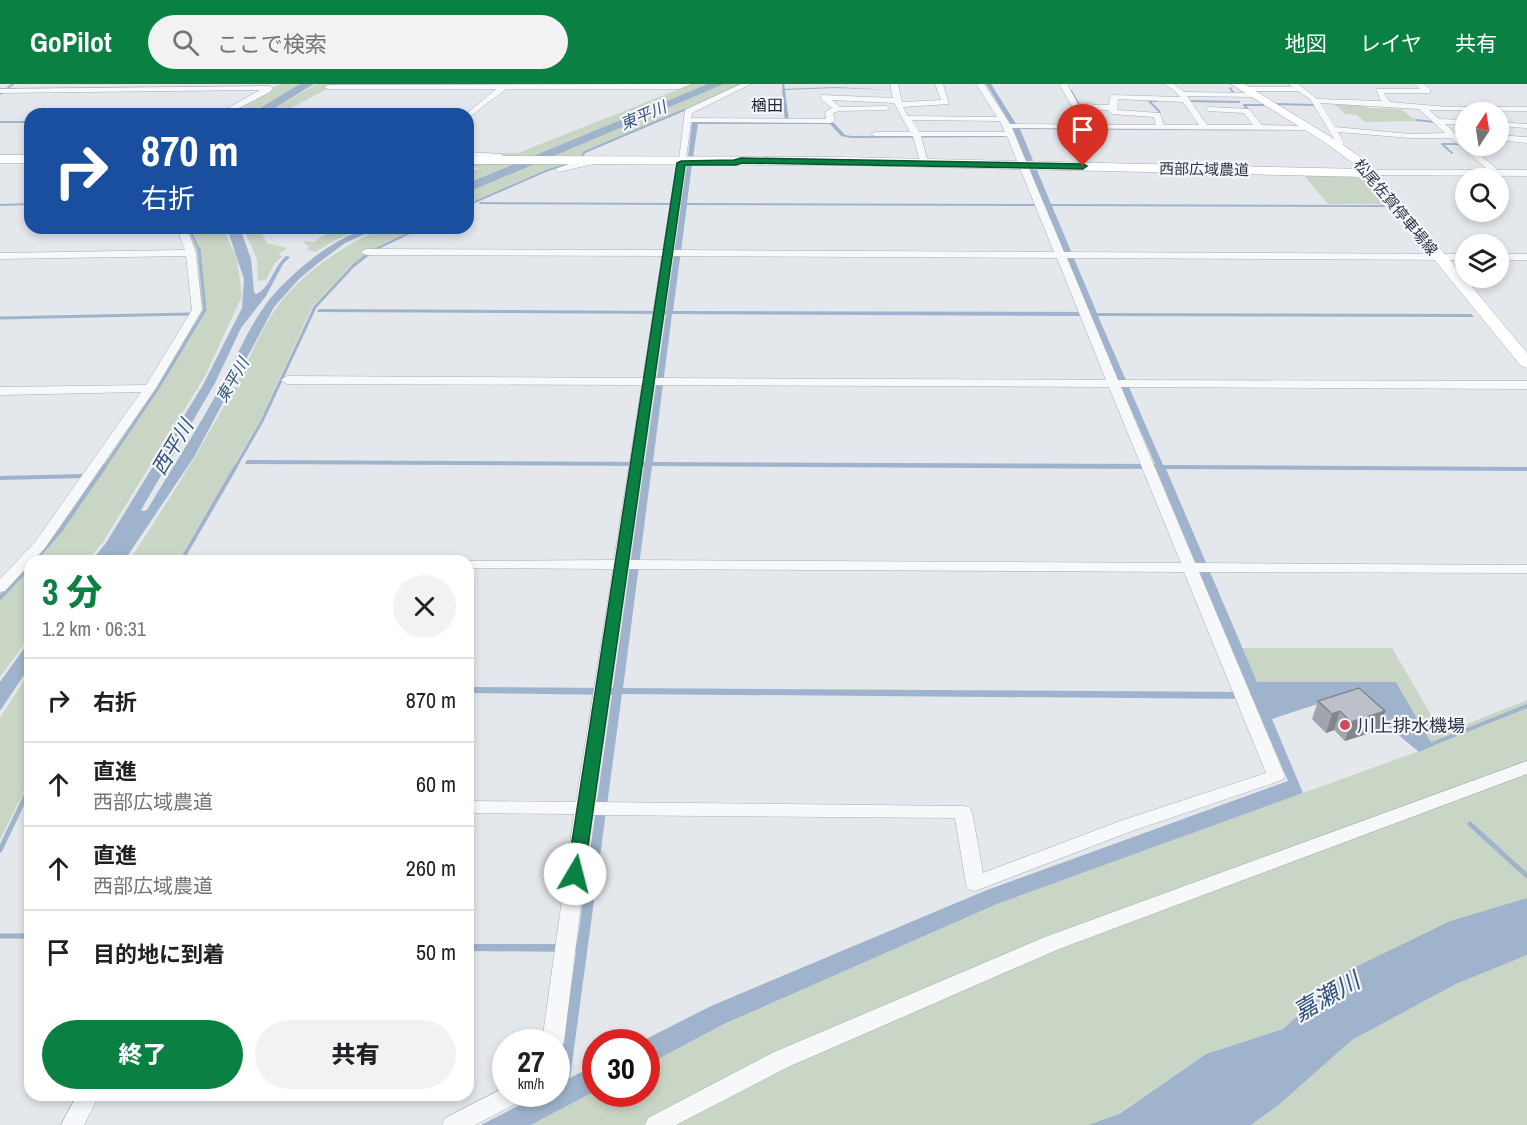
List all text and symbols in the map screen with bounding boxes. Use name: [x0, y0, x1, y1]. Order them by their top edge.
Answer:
search box: [148, 15, 568, 69]
text: GoPilot: [30, 23, 112, 61]
icon: search: [169, 26, 202, 59]
text: ここで検索: [217, 29, 327, 59]
text: 地図: [1285, 29, 1327, 58]
text: レイヤ: [1360, 29, 1422, 58]
text: 共有: [1455, 29, 1497, 58]
district label: 楢田: [751, 94, 783, 116]
water label: 東平川: [617, 95, 671, 135]
north arrow: [1455, 102, 1509, 156]
map controls: [1455, 102, 1509, 288]
pin: [1057, 104, 1108, 166]
icon: arrive: [1066, 113, 1099, 146]
text: 870 m: [141, 123, 239, 179]
icon: right: [42, 132, 120, 210]
street label: 松尾佐賀停車場線: [1349, 154, 1443, 260]
street label: 西部広域農道: [1159, 158, 1249, 180]
button: search: [1455, 168, 1509, 222]
text: 右折: [141, 180, 195, 216]
button: layers: [1455, 234, 1509, 288]
water label: 東平川: [210, 352, 255, 406]
water label: 西平川: [145, 413, 200, 480]
text: 3 分: [42, 568, 103, 616]
button: close: [393, 575, 456, 638]
text: 1.2 km · 06:31: [42, 615, 146, 642]
icon: right: [42, 684, 75, 717]
text: 870 m: [406, 685, 456, 715]
text: 右折: [93, 687, 137, 717]
place label: 川上排水機場: [1357, 713, 1465, 738]
marker: 川上排水機場: [1338, 718, 1352, 732]
text: 直進: [93, 756, 137, 786]
icon: ahead: [42, 768, 75, 801]
text: 60 m: [416, 769, 456, 799]
text: 西部広域農道: [93, 788, 213, 815]
text: 直進: [93, 840, 137, 870]
position arrow: [543, 842, 607, 906]
icon: ahead: [42, 852, 75, 885]
text: 260 m: [406, 853, 456, 883]
text: 西部広域農道: [93, 872, 213, 899]
icon: arrive: [42, 936, 75, 969]
text: 50 m: [416, 937, 456, 967]
text: 目的地に到着: [93, 939, 225, 969]
water label: 嘉瀬川: [1287, 963, 1368, 1028]
button: 終了: [42, 1020, 243, 1089]
button: 共有: [255, 1020, 456, 1089]
speed limit sign: 30: [582, 1029, 660, 1107]
text: 27: [517, 1041, 545, 1081]
text: km/h: [518, 1073, 544, 1094]

